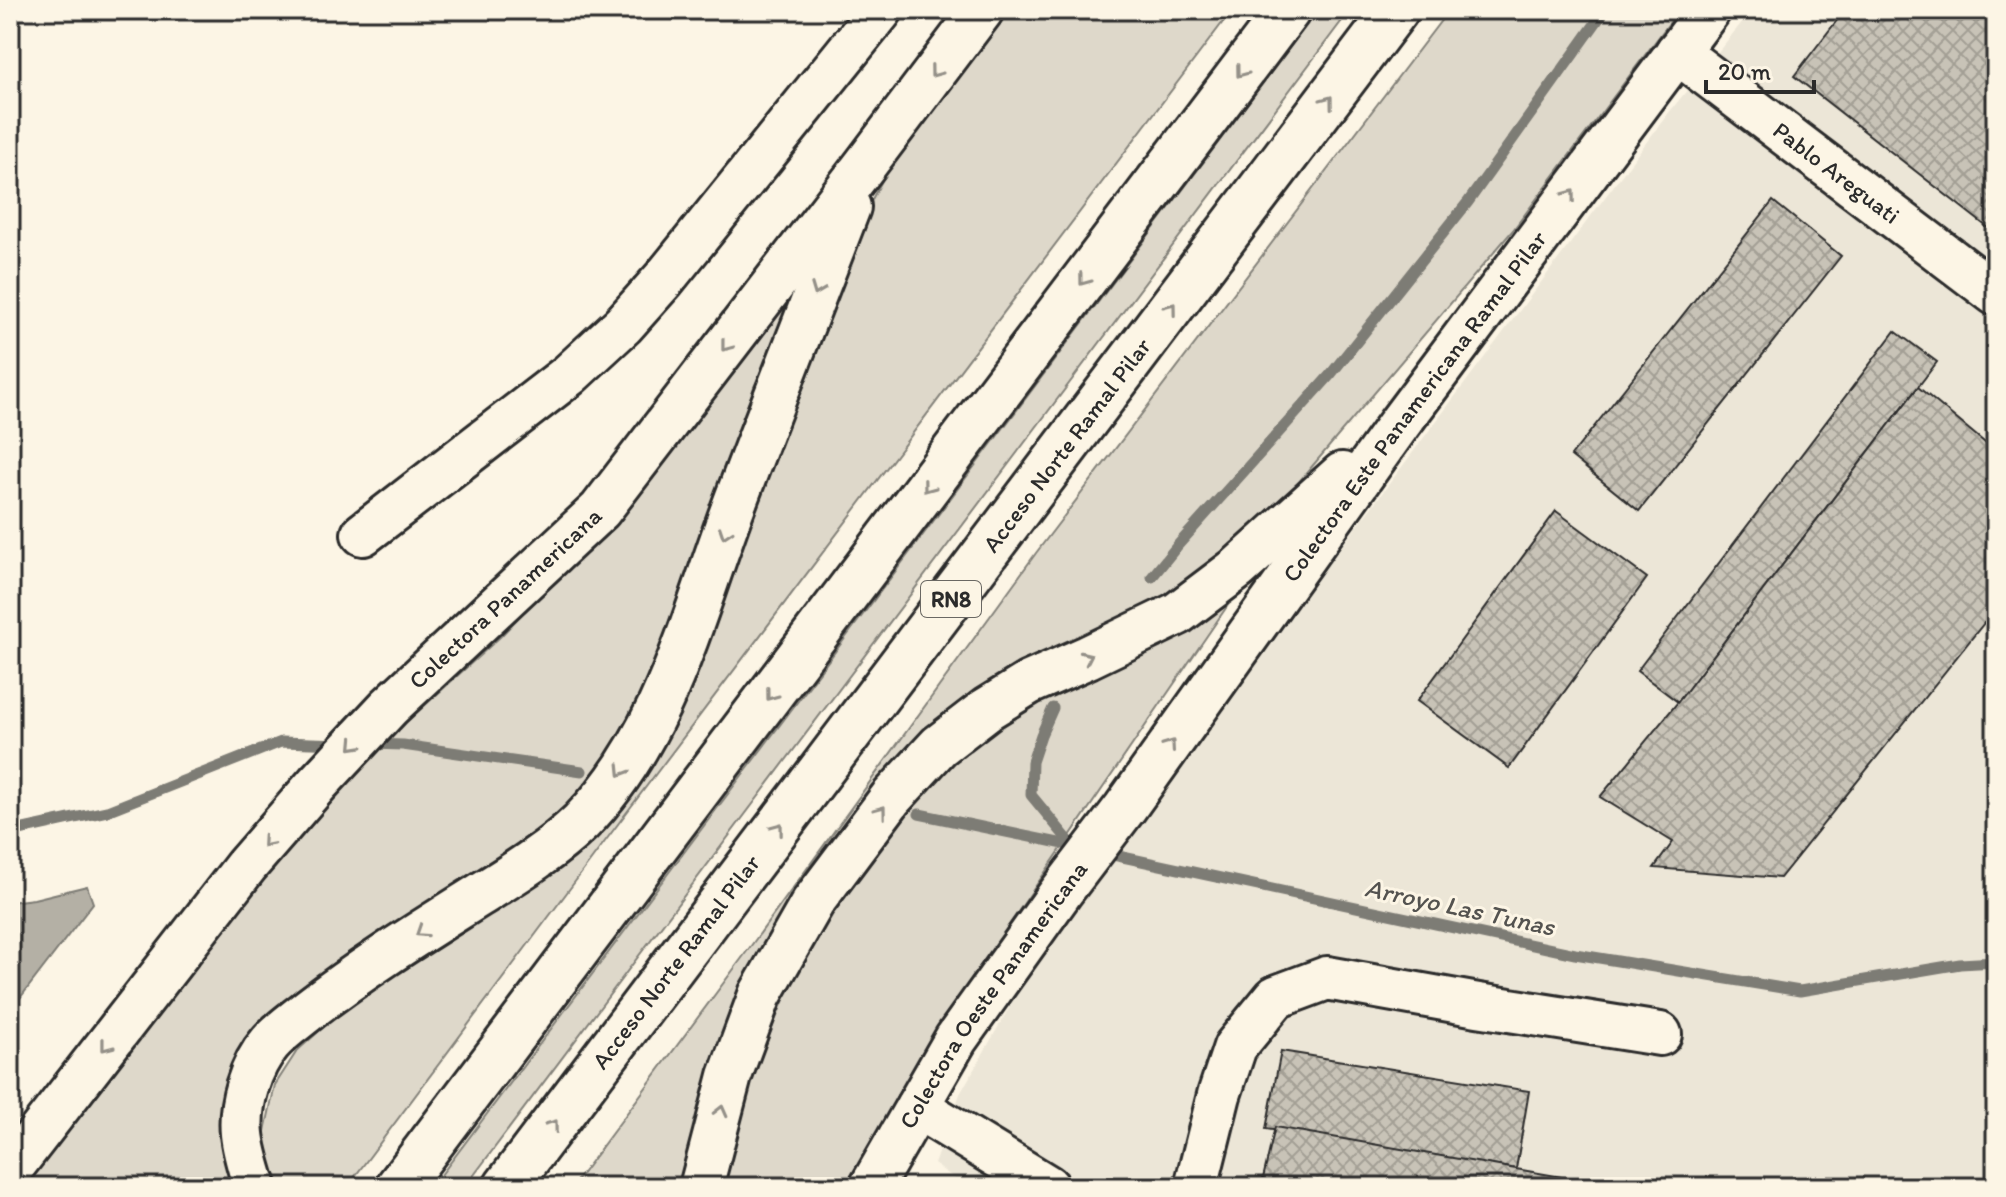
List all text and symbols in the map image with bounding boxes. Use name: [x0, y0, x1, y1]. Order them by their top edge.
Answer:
scale bar: [1706, 44, 1814, 94]
text: 20 m: [1718, 57, 1771, 86]
one-way arrow: [1236, 63, 1251, 78]
one-way arrow: [930, 64, 944, 78]
one-way arrow: [1318, 95, 1332, 110]
street label: Pablo Areguati: [1768, 115, 1906, 230]
one-way arrow: [1561, 189, 1575, 204]
street label: Colectora Este Panamericana Ramal Pilar: [1276, 225, 1553, 587]
one-way arrow: [1080, 271, 1094, 286]
one-way arrow: [810, 282, 827, 296]
one-way arrow: [1162, 302, 1176, 317]
street label: Acceso Norte Ramal Pilar: [976, 332, 1157, 558]
one-way arrow: [722, 337, 736, 352]
one-way arrow: [923, 478, 937, 493]
street label: Colectora Panamericana: [403, 501, 608, 695]
one-way arrow: [718, 525, 734, 539]
road number: RN8: [921, 581, 981, 617]
one-way arrow: [1078, 651, 1093, 667]
one-way arrow: [766, 686, 780, 700]
one-way arrow: [348, 736, 363, 750]
one-way arrow: [1160, 739, 1175, 753]
one-way arrow: [616, 762, 631, 777]
one-way arrow: [872, 805, 886, 820]
one-way arrow: [768, 822, 782, 837]
one-way arrow: [262, 832, 276, 847]
street label: Acceso Norte Ramal Pilar: [585, 848, 766, 1075]
street label: Colectora Oeste Panamericana: [893, 855, 1094, 1134]
water label: Arroyo Las Tunas: [1362, 871, 1559, 943]
one-way arrow: [415, 923, 430, 938]
one-way arrow: [101, 1037, 116, 1051]
one-way arrow: [711, 1105, 728, 1119]
one-way arrow: [544, 1119, 558, 1134]

